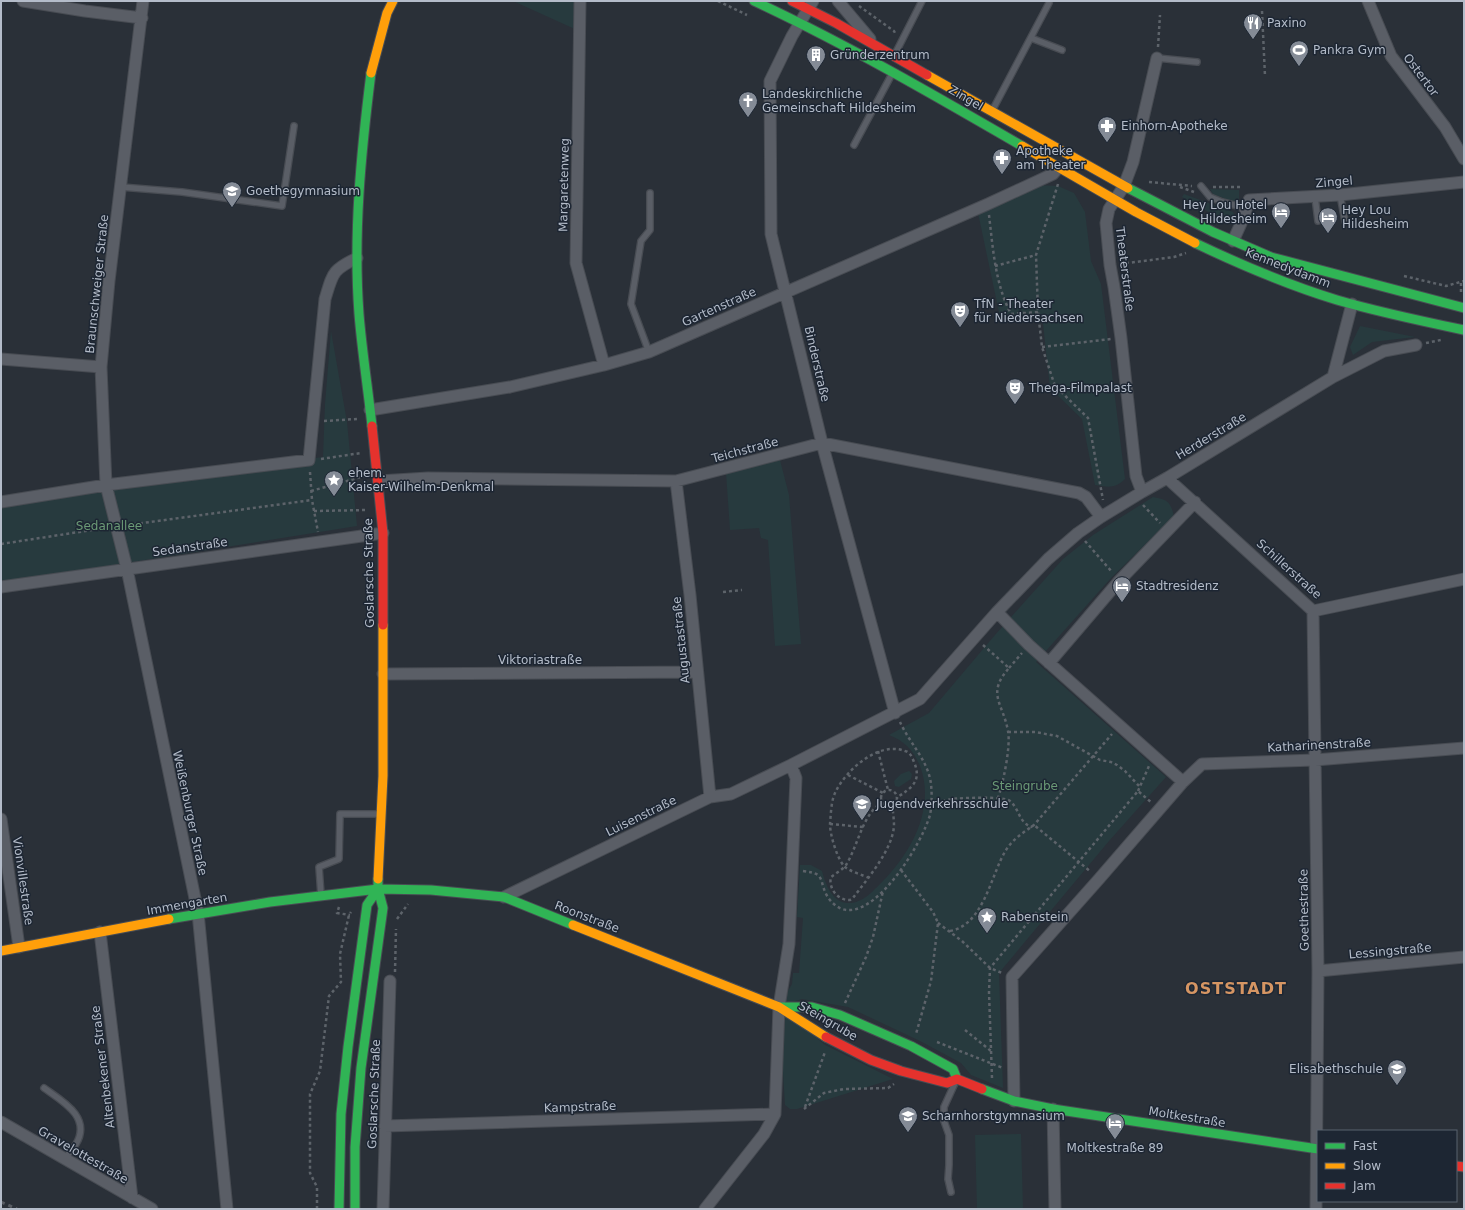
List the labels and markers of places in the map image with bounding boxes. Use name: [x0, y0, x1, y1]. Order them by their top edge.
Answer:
restaurant icon: Paxino: [1242, 12, 1264, 40]
place label: Paxino: [1267, 16, 1306, 30]
sports icon: Pankra Gym: [1288, 39, 1310, 67]
place label: Pankra Gym: [1313, 43, 1386, 57]
building icon: Gründerzentrum: [805, 44, 827, 72]
place label: Gründerzentrum: [830, 48, 930, 62]
place label: Landeskirchliche Gemeinschaft Hildesheim: [762, 87, 916, 115]
church icon: Landeskirchliche Gemeinschaft Hildesheim: [737, 90, 759, 118]
pharmacy icon: Einhorn-Apotheke: [1096, 115, 1118, 143]
place label: Einhorn-Apotheke: [1121, 119, 1228, 133]
place label: Apotheke am Theater: [1016, 144, 1086, 172]
pharmacy icon: Apotheke am Theater: [991, 147, 1013, 175]
school or university icon: Goethegymnasium: [221, 180, 243, 208]
place label: Goethegymnasium: [246, 184, 360, 198]
place label: Hey Lou Hotel Hildesheim: [1183, 198, 1267, 226]
hotel icon: Hey Lou Hotel Hildesheim: [1270, 201, 1292, 229]
place label: Hey Lou Hildesheim: [1342, 203, 1409, 231]
hotel icon: Hey Lou Hildesheim: [1317, 206, 1339, 234]
place label: TfN - Theater für Niedersachsen: [973, 297, 1083, 325]
theatre icon: TfN - Theater für Niedersachsen: [949, 300, 971, 328]
theatre icon: Thega-Filmpalast: [1004, 377, 1026, 405]
place label: Thega-Filmpalast: [1028, 381, 1132, 395]
place label: ehem. Kaiser-Wilhelm-Denkmal: [348, 466, 494, 494]
place icon: ehem. Kaiser-Wilhelm-Denkmal: [323, 469, 345, 497]
hotel icon: Stadtresidenz: [1111, 575, 1133, 603]
place label: Stadtresidenz: [1136, 579, 1219, 593]
school or university icon: Jugendverkehrsschule: [851, 793, 873, 821]
place label: Jugendverkehrsschule: [875, 797, 1008, 811]
place icon: Rabenstein: [976, 906, 998, 934]
place label: Rabenstein: [1001, 910, 1068, 924]
school or university icon: Elisabethschule: [1386, 1058, 1408, 1086]
place label: Elisabethschule: [1289, 1062, 1383, 1076]
school or university icon: Scharnhorstgymnasium: [897, 1105, 919, 1133]
place label: Scharnhorstgymnasium: [922, 1109, 1065, 1123]
hotel icon: Moltkestraße 89: [1104, 1112, 1126, 1140]
place label: Moltkestraße 89: [1067, 1141, 1163, 1155]

